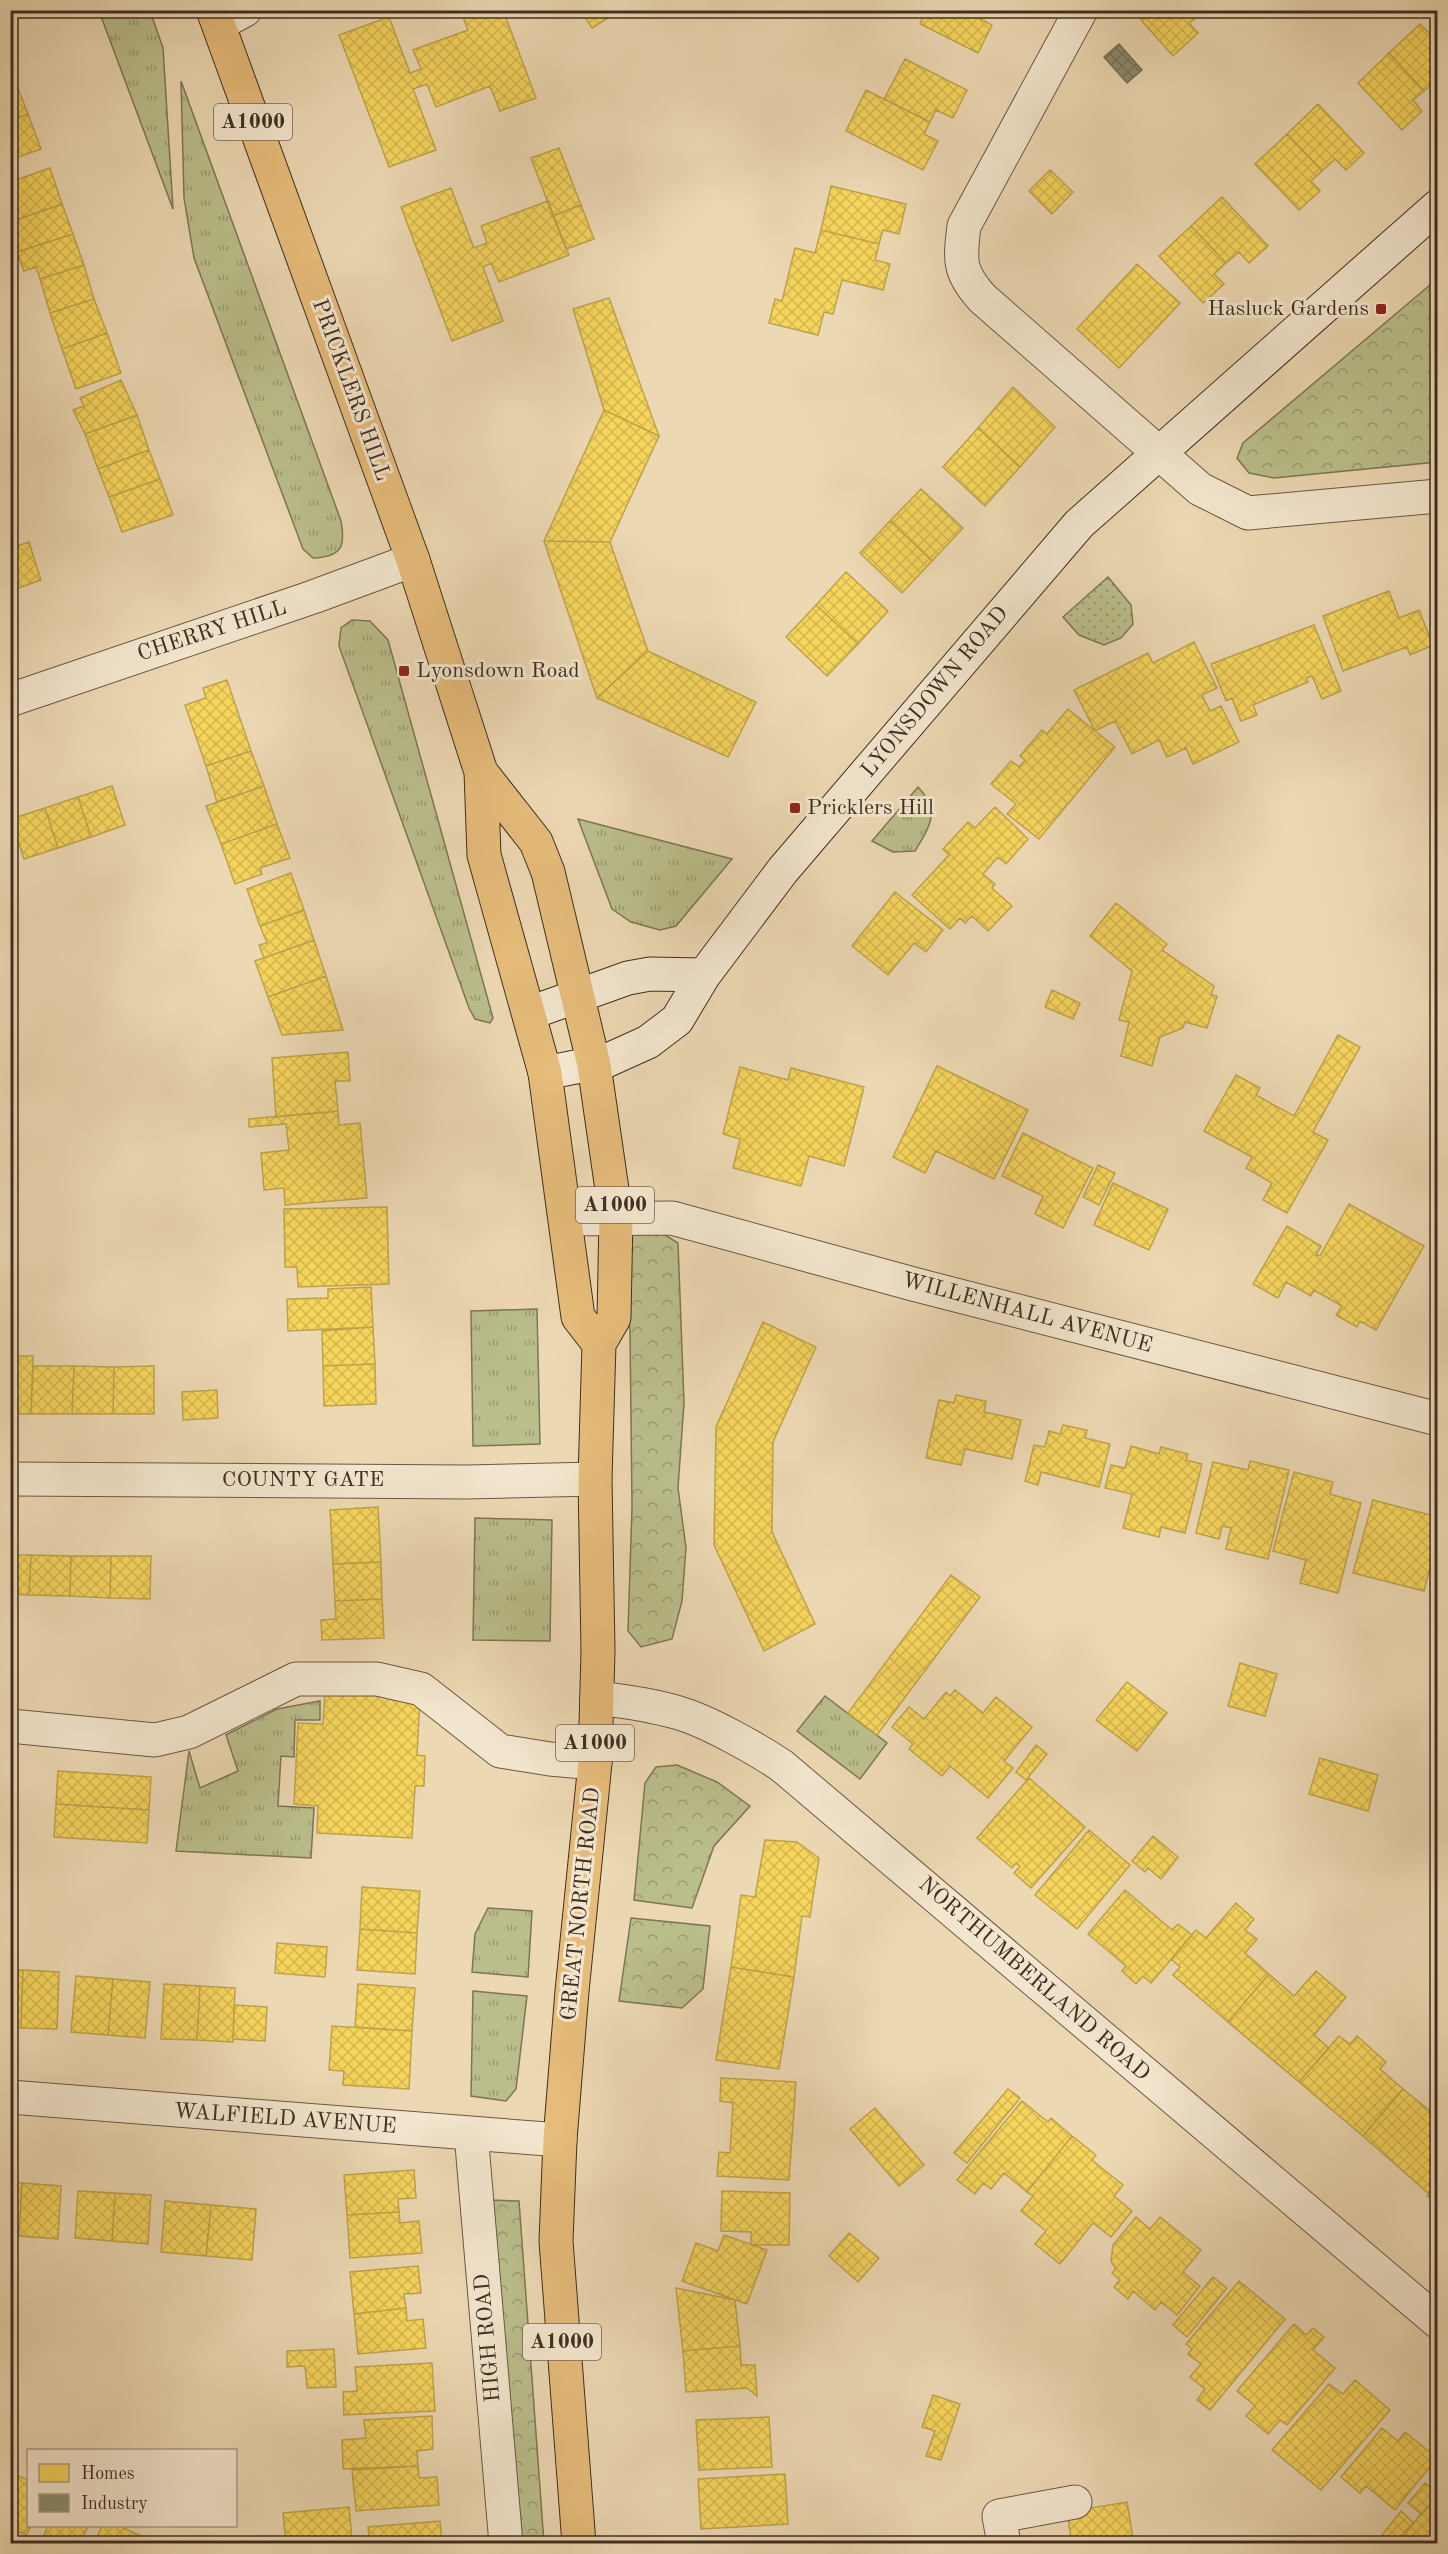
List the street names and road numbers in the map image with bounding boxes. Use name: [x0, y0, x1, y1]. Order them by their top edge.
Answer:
road number: A1000: [214, 104, 292, 140]
street label: PRICKLERS HILL: [308, 296, 394, 484]
street label: CHERRY HILL: [135, 597, 289, 665]
street label: LYONSDOWN ROAD: [857, 602, 1013, 782]
road number: A1000: [576, 1187, 654, 1223]
street label: WILLENHALL AVENUE: [899, 1269, 1155, 1357]
street label: COUNTY GATE: [222, 1469, 384, 1491]
road number: A1000: [556, 1725, 634, 1761]
street label: GREAT NORTH ROAD: [558, 1786, 604, 2022]
street label: NORTHUMBERLAND ROAD: [914, 1873, 1154, 2085]
street label: WALFIELD AVENUE: [173, 2100, 397, 2138]
street label: HIGH ROAD: [471, 2273, 505, 2403]
road number: A1000: [523, 2324, 601, 2360]

